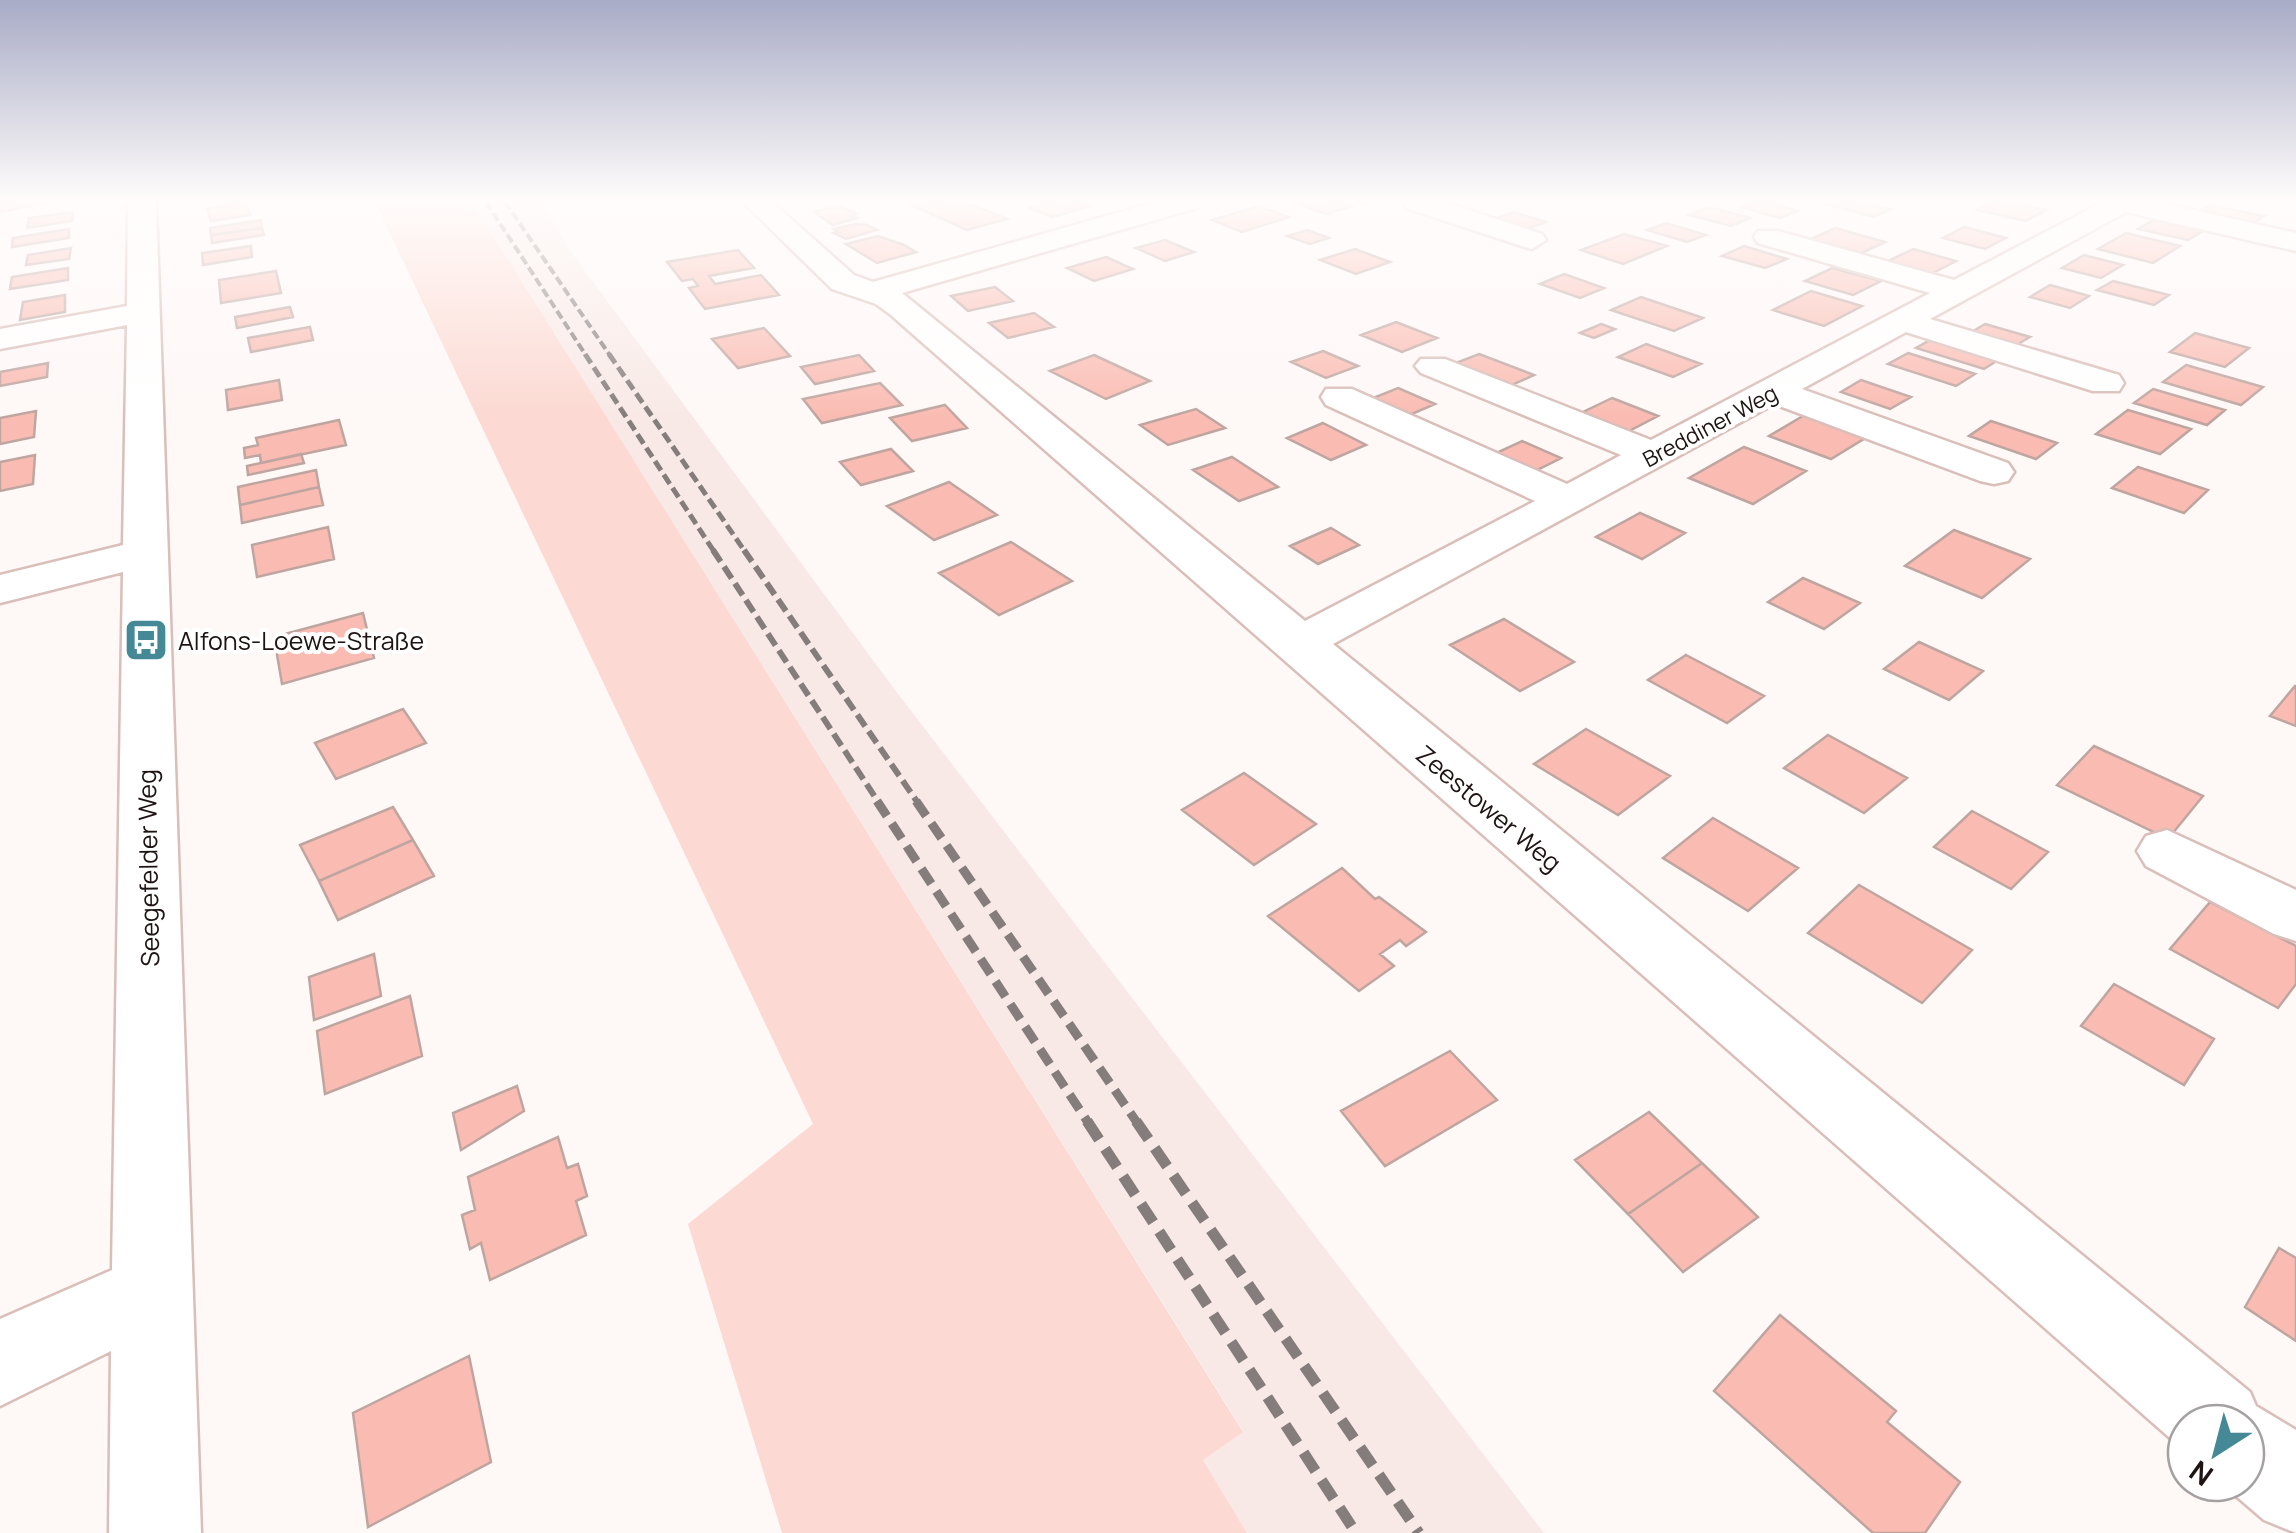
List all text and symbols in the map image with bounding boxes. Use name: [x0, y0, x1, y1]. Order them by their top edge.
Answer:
street label: Breddiner Weg: [1637, 378, 1783, 474]
bus stop icon: Alfons-Loewe-Straße: [123, 617, 169, 663]
place label: Alfons-Loewe-Straße: [178, 623, 424, 658]
street label: Zeestower Weg: [1409, 737, 1569, 879]
street label: Seegefelder Weg: [129, 769, 167, 967]
north arrow: [2166, 1403, 2266, 1503]
text: N: [2181, 1453, 2220, 1495]

